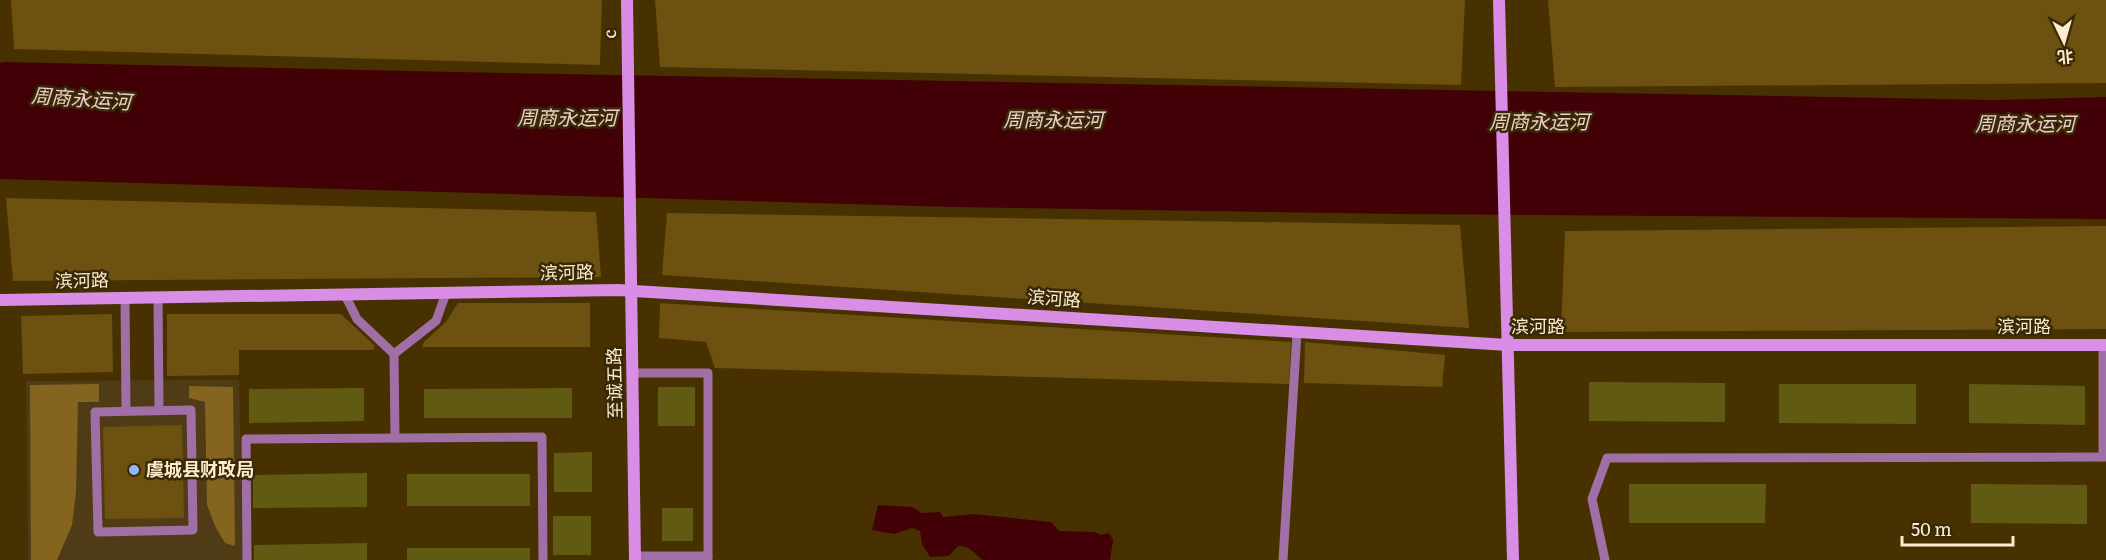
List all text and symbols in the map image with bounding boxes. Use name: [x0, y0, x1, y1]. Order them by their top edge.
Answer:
north arrow: [2034, 12, 2094, 72]
street label: c: [595, 29, 622, 39]
text: 北: [2056, 45, 2074, 71]
water label: 周商永运河: [30, 79, 136, 116]
water label: 周商永运河: [517, 101, 621, 131]
water label: 周商永运河: [1003, 103, 1107, 133]
water label: 周商永运河: [1489, 105, 1593, 135]
water label: 周商永运河: [1975, 107, 2079, 137]
street label: 滨河路: [540, 258, 594, 285]
street label: 滨河路: [55, 266, 109, 293]
street label: 滨河路: [1026, 282, 1082, 313]
street label: 滨河路: [1511, 312, 1565, 339]
street label: 滨河路: [1997, 312, 2051, 339]
street label: 至诚五路: [599, 347, 628, 419]
place label: 虞城县财政局: [146, 455, 254, 482]
marker: 虞城县财政局: [127, 463, 141, 477]
scale bar: [1902, 509, 2013, 547]
text: 50 m: [1911, 515, 1952, 542]

